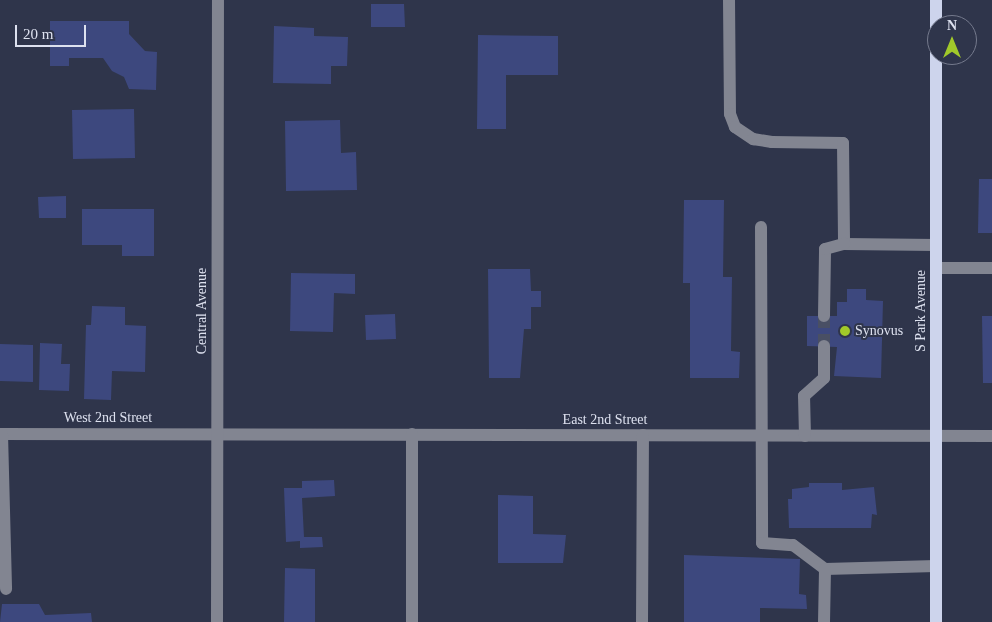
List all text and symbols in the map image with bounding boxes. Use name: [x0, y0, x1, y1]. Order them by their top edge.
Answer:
scale bar: [18, 15, 89, 47]
north arrow: [927, 15, 977, 65]
text: N: [947, 18, 957, 33]
text: 20 m: [23, 26, 53, 42]
street label: Central Avenue: [194, 267, 210, 355]
street label: S Park Avenue: [913, 270, 929, 352]
place label: Synovus: [855, 323, 903, 339]
marker: Synovus: [839, 325, 851, 337]
street label: West 2nd Street: [64, 410, 152, 426]
street label: East 2nd Street: [563, 412, 647, 428]

